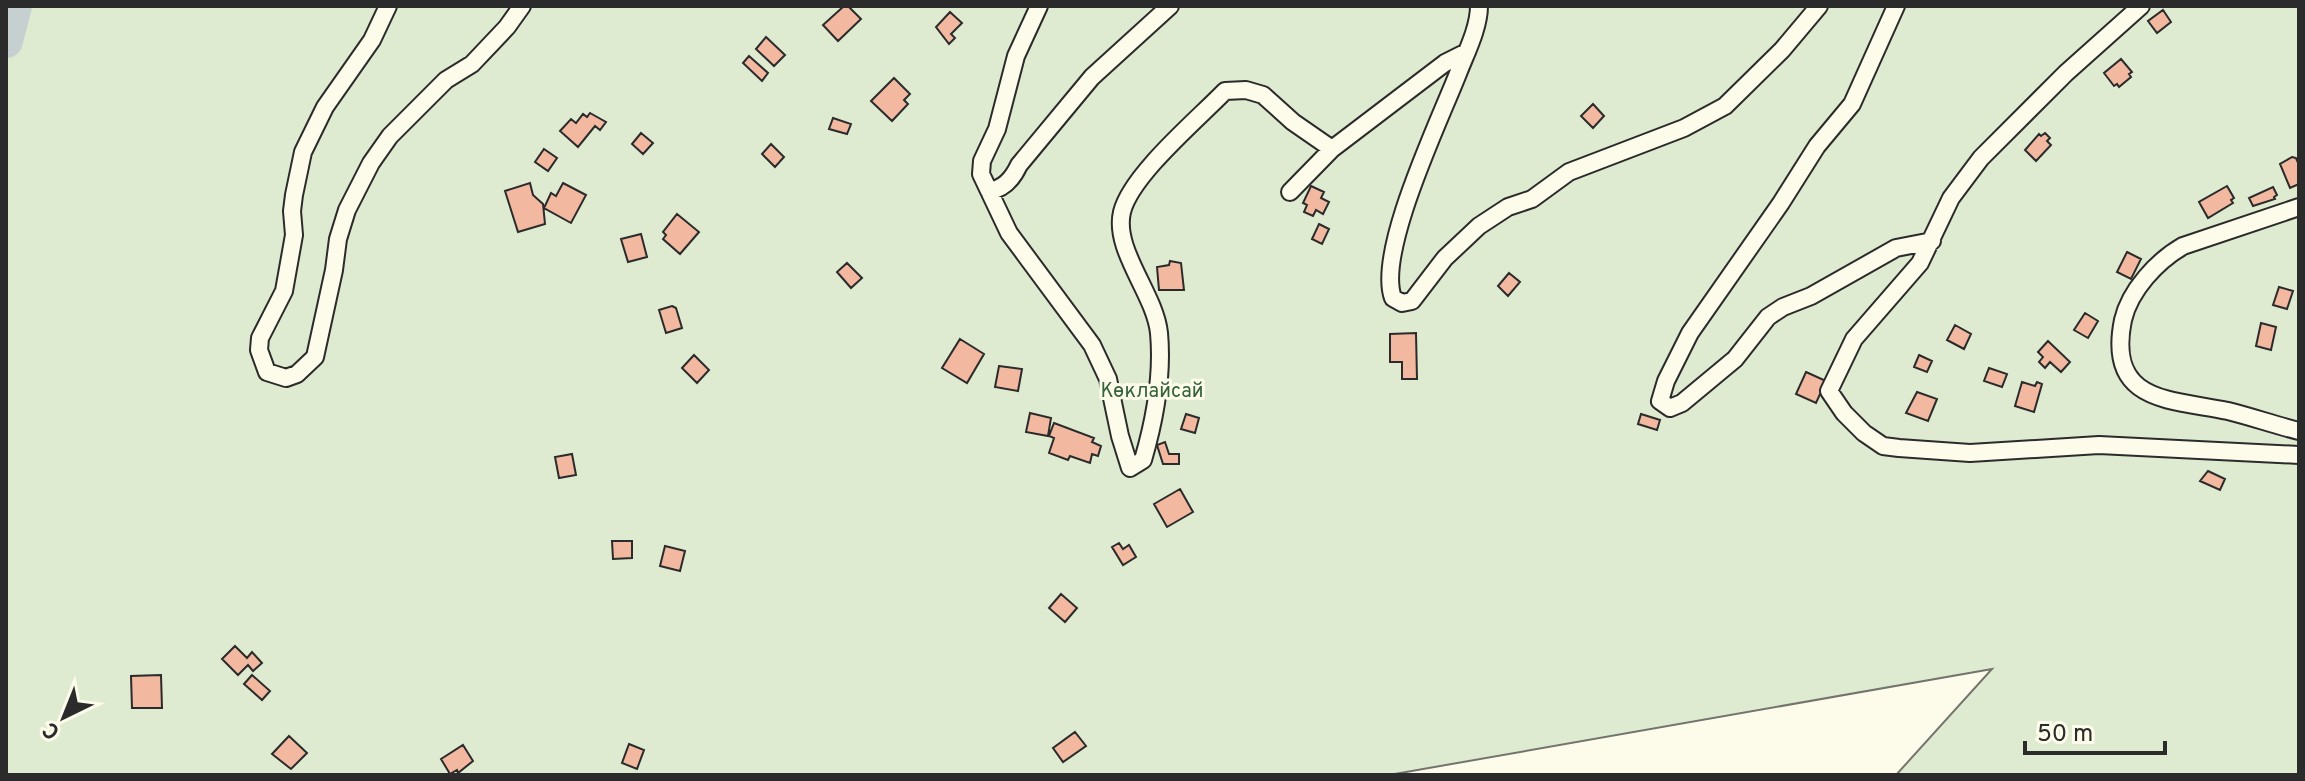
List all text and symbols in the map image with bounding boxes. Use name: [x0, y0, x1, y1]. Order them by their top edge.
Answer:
park label: Көклайсай: [1100, 379, 1204, 405]
north arrow: [24, 677, 104, 757]
scale bar: [2025, 705, 2165, 755]
text: С: [38, 715, 66, 744]
text: 50 m: [2037, 720, 2093, 750]

